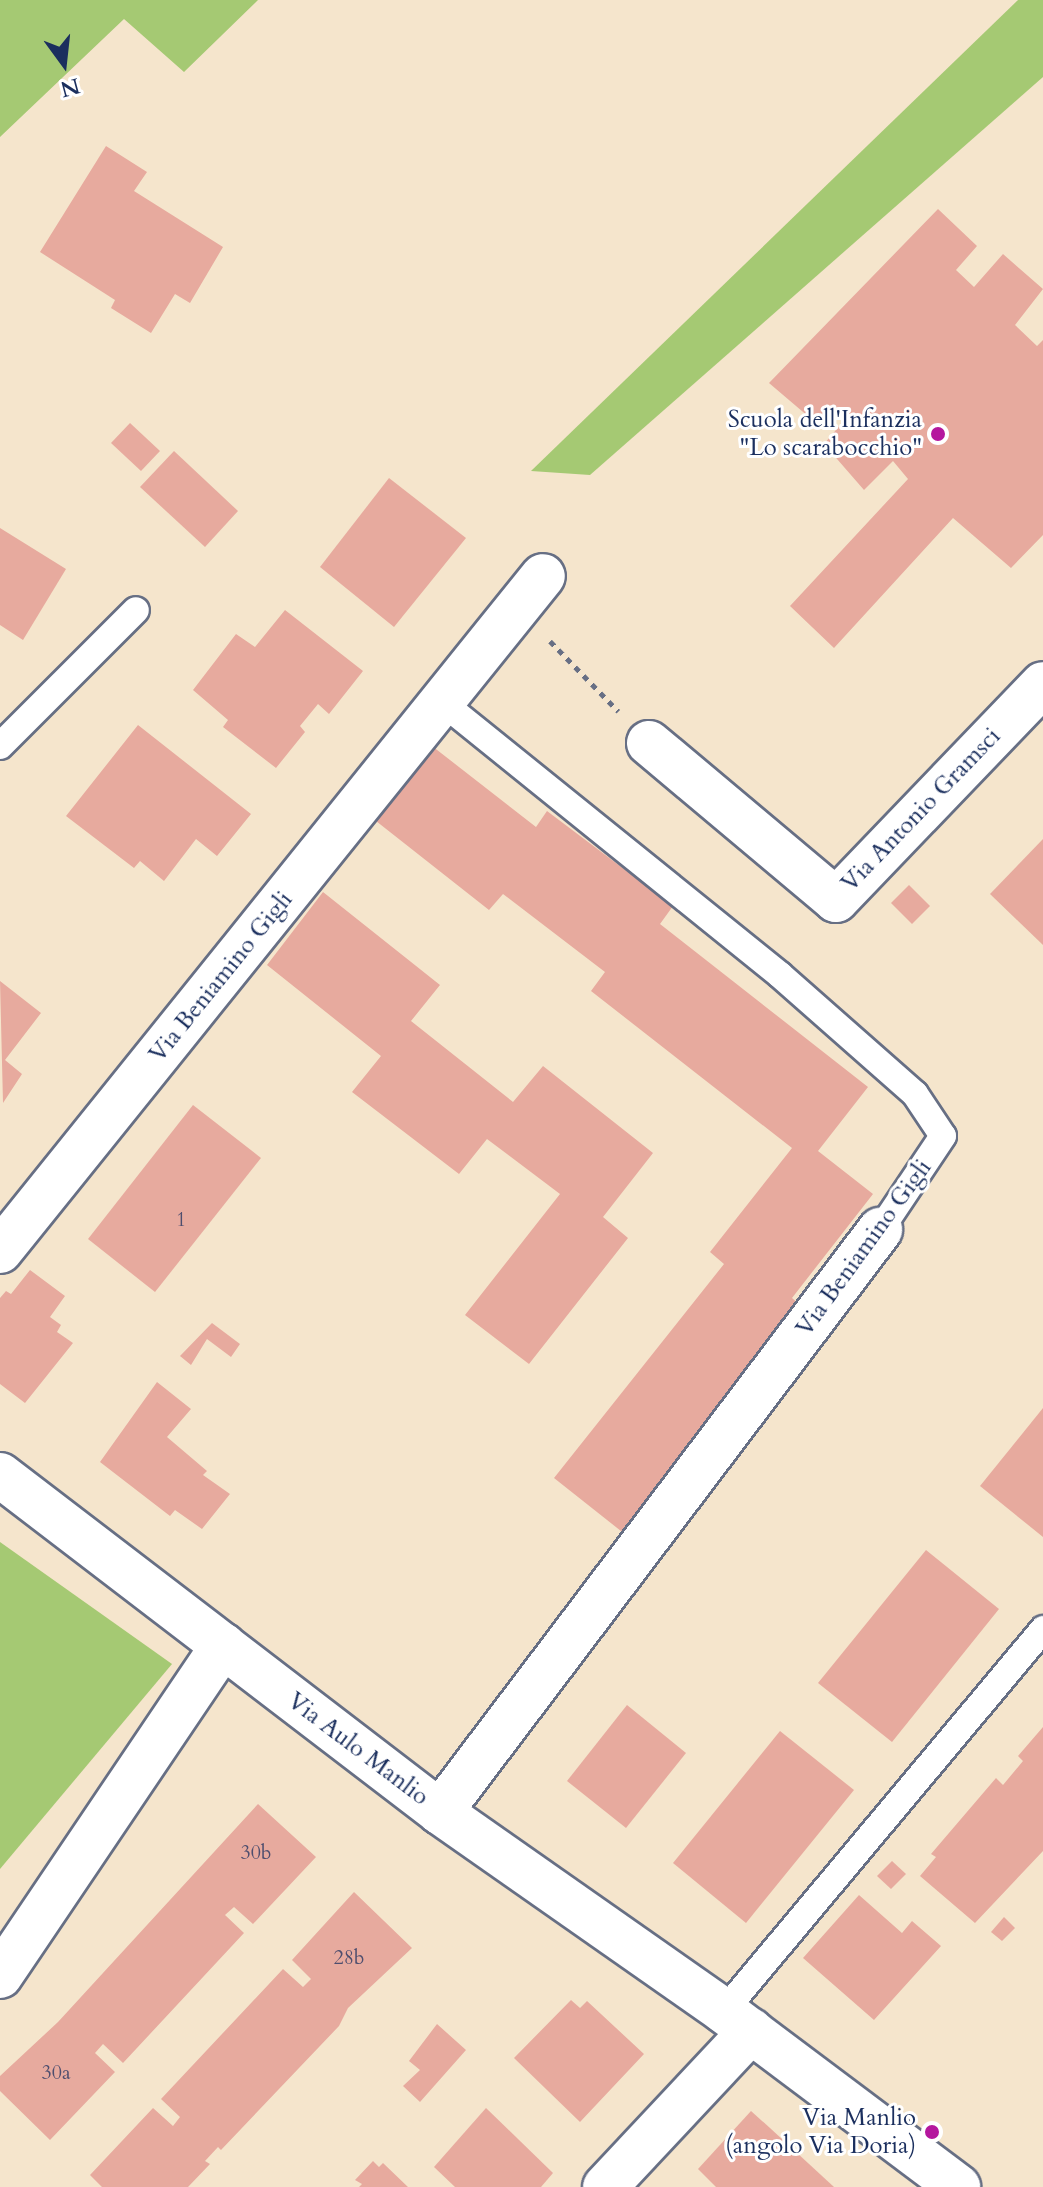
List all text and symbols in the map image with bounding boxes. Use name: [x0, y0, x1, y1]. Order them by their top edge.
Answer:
north arrow: [24, 24, 104, 104]
text: N: [57, 70, 83, 104]
place label: Scuola dell'Infanzia "Lo scarabocchio": [728, 406, 922, 462]
marker: Scuola dell'Infanzia "Lo scarabocchio": [929, 425, 947, 443]
street label: Via Antonio Gramsci: [835, 722, 1007, 898]
street label: Via Beniamino Gigli: [143, 886, 299, 1068]
street label: Via Beniamino Gigli: [790, 1154, 938, 1342]
house number: 1: [176, 1207, 186, 1231]
street label: Via Aulo Manlio: [282, 1687, 434, 1811]
house number: 30b: [240, 1840, 272, 1864]
house number: 28b: [333, 1945, 365, 1969]
house number: 30a: [41, 2060, 71, 2084]
place label: Via Manlio (angolo Via Doria): [725, 2104, 916, 2160]
marker: Via Manlio (angolo Via Doria): [923, 2123, 941, 2141]

